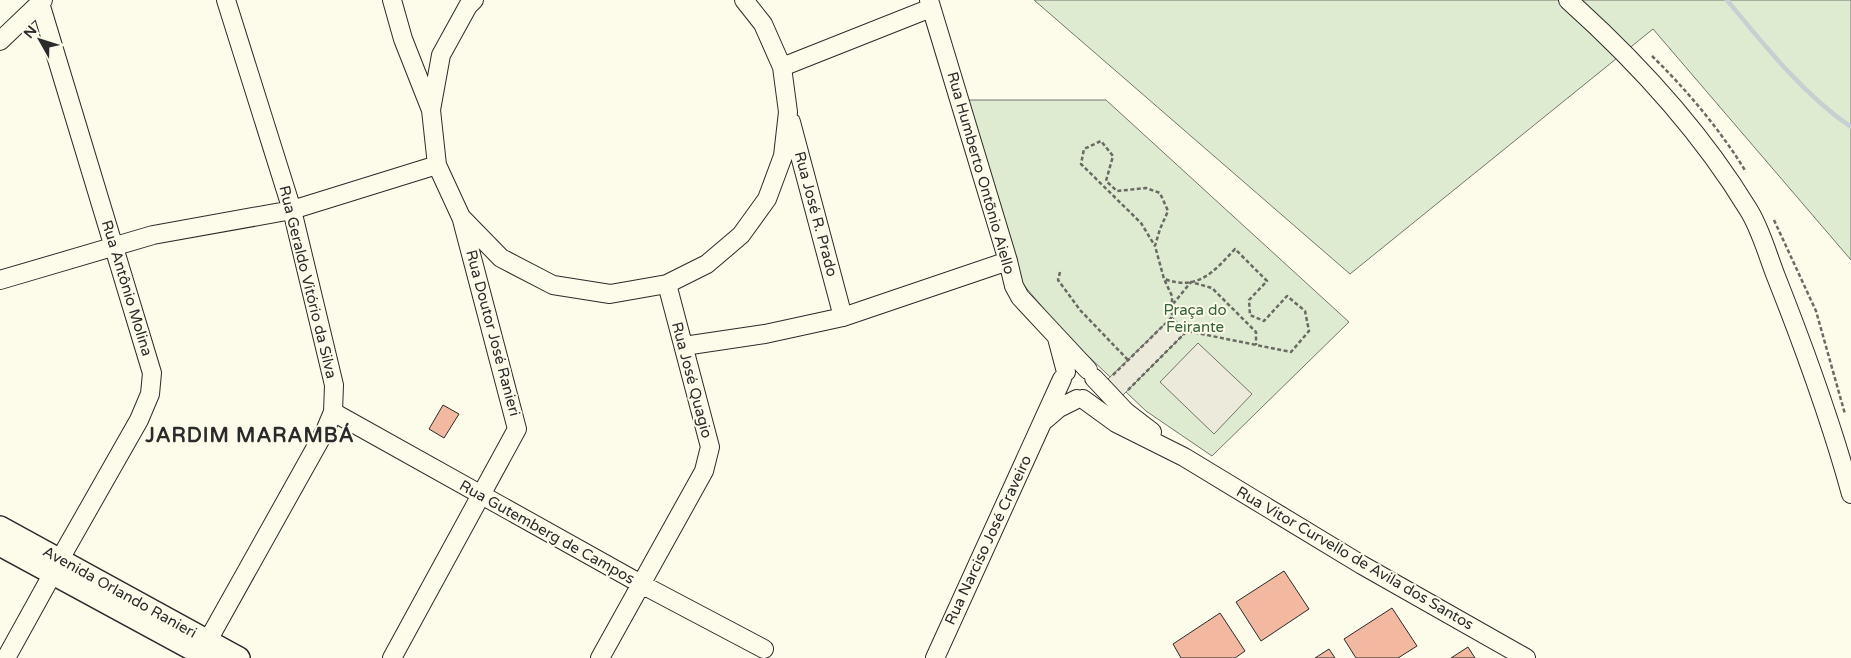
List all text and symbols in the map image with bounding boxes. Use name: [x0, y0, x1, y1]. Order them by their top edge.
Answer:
north arrow: [15, 15, 65, 65]
text: N: [20, 22, 40, 42]
street label: Rua Humberto Ontõnio Aiello: [943, 70, 1019, 276]
street label: Rua José R. Prado: [791, 149, 841, 279]
street label: Rua Geraldo Vitório da Silva: [275, 184, 341, 380]
street label: Rua Antônio Molina: [98, 218, 156, 358]
street label: Rua Doutor José Ranieri: [462, 248, 524, 418]
park label: Praça do Feirante: [1163, 301, 1227, 336]
street label: Rua José Quagio: [668, 320, 716, 440]
district label: JARDIM MARAMBÁ: [144, 422, 355, 448]
street label: Rua Narciso José Craveiro: [941, 452, 1035, 628]
street label: Rua Gutemberg de Campos: [456, 476, 638, 588]
street label: Rua Vitor Curvello de Avila dos Santos: [1233, 482, 1477, 634]
street label: Avenida Orlando Ranieri: [40, 542, 200, 642]

